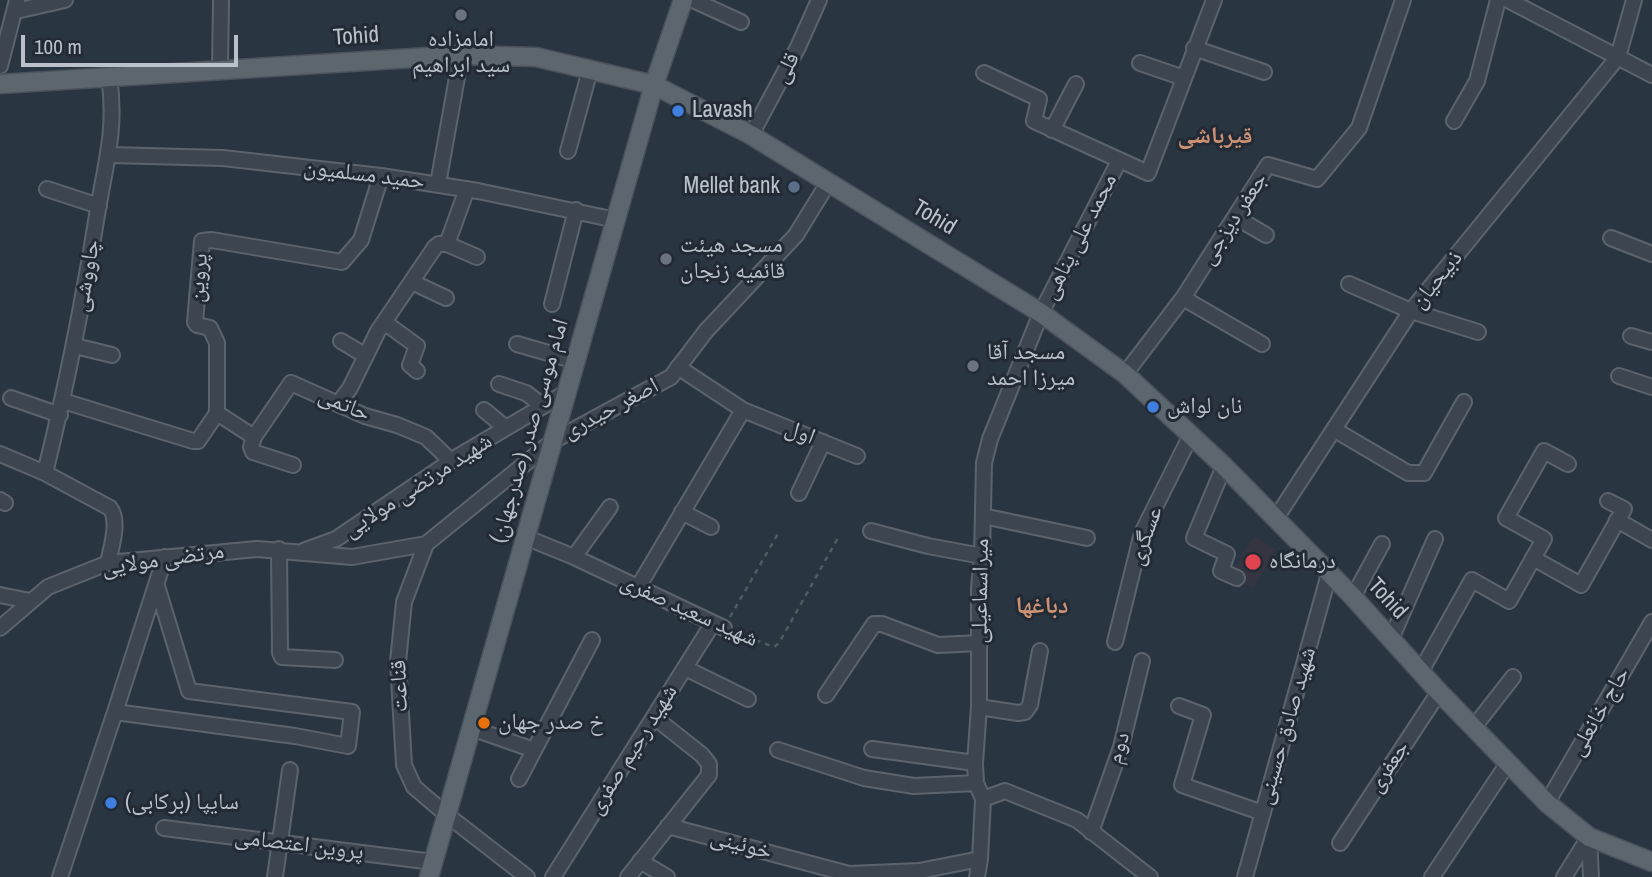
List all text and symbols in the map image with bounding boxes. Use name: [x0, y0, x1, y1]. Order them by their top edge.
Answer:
marker: امامزاده سید ابراهیم: [453, 7, 469, 23]
scale bar: [24, 21, 242, 65]
street label: Tohid: [332, 22, 380, 52]
place label: امامزاده سید ابراهیم: [412, 26, 510, 80]
text: 100 m: [34, 32, 82, 61]
street label: قلی: [768, 48, 806, 88]
place label: Lavash: [692, 97, 753, 125]
marker: Lavash: [670, 103, 686, 119]
district label: قیرباشی: [1177, 123, 1253, 151]
street label: حمید مسلمیون: [302, 154, 426, 196]
street label: جعفر دیزجی: [1194, 168, 1274, 270]
street label: محمد علی پناهی: [1036, 169, 1124, 305]
place label: Mellet bank: [684, 173, 780, 201]
marker: Mellet bank: [786, 179, 802, 195]
street label: Tohid: [907, 194, 961, 242]
place label: مسجد هیئت قائمیه زنجان: [680, 232, 785, 286]
street label: چاووشی: [67, 238, 107, 314]
street label: ذبیحیان: [1405, 245, 1469, 315]
marker: مسجد هیئت قائمیه زنجان: [658, 251, 674, 267]
street label: پروین: [183, 252, 215, 304]
street label: (صدرجهان) امام موسی صدر: [485, 316, 575, 546]
place label: مسجد آقا میرزا احمد: [987, 339, 1075, 393]
marker: مسجد آقا میرزا احمد: [965, 358, 981, 374]
street label: اصغر حیدری: [558, 372, 664, 446]
street label: حاتمی: [314, 382, 374, 428]
place label: نان لواش: [1167, 393, 1242, 421]
marker: نان لواش: [1145, 399, 1161, 415]
street label: اول: [781, 415, 819, 451]
street label: شهید مرتضی مولایی: [338, 428, 498, 544]
street label: عسگری: [1123, 503, 1169, 569]
street label: مرتضی مولایی: [100, 538, 226, 582]
street label: میراسماعیلی: [966, 538, 996, 644]
place label: درمانگاه: [1269, 548, 1336, 576]
marker: درمانگاه: [1243, 552, 1263, 572]
street label: شهید سعید صفری: [616, 568, 762, 654]
street label: Tohid: [1361, 573, 1413, 625]
district label: دباغها: [1016, 593, 1068, 621]
street label: شهید صادق حسینی: [1251, 644, 1323, 808]
street label: قناعت: [385, 659, 415, 713]
street label: حاج خانعلی: [1564, 663, 1636, 761]
street label: شهید رحیم صفری: [582, 680, 684, 820]
place label: خ صدر جهان: [498, 709, 604, 737]
marker: خ صدر جهان: [476, 715, 492, 731]
street label: دوم: [1101, 729, 1137, 767]
street label: جعفری: [1362, 736, 1416, 798]
place label: سایپا (برکابی): [125, 789, 239, 817]
marker: سایپا (برکابی): [103, 795, 119, 811]
street label: پروین اعتصامی: [233, 823, 365, 867]
street label: خوئینی: [707, 824, 775, 866]

